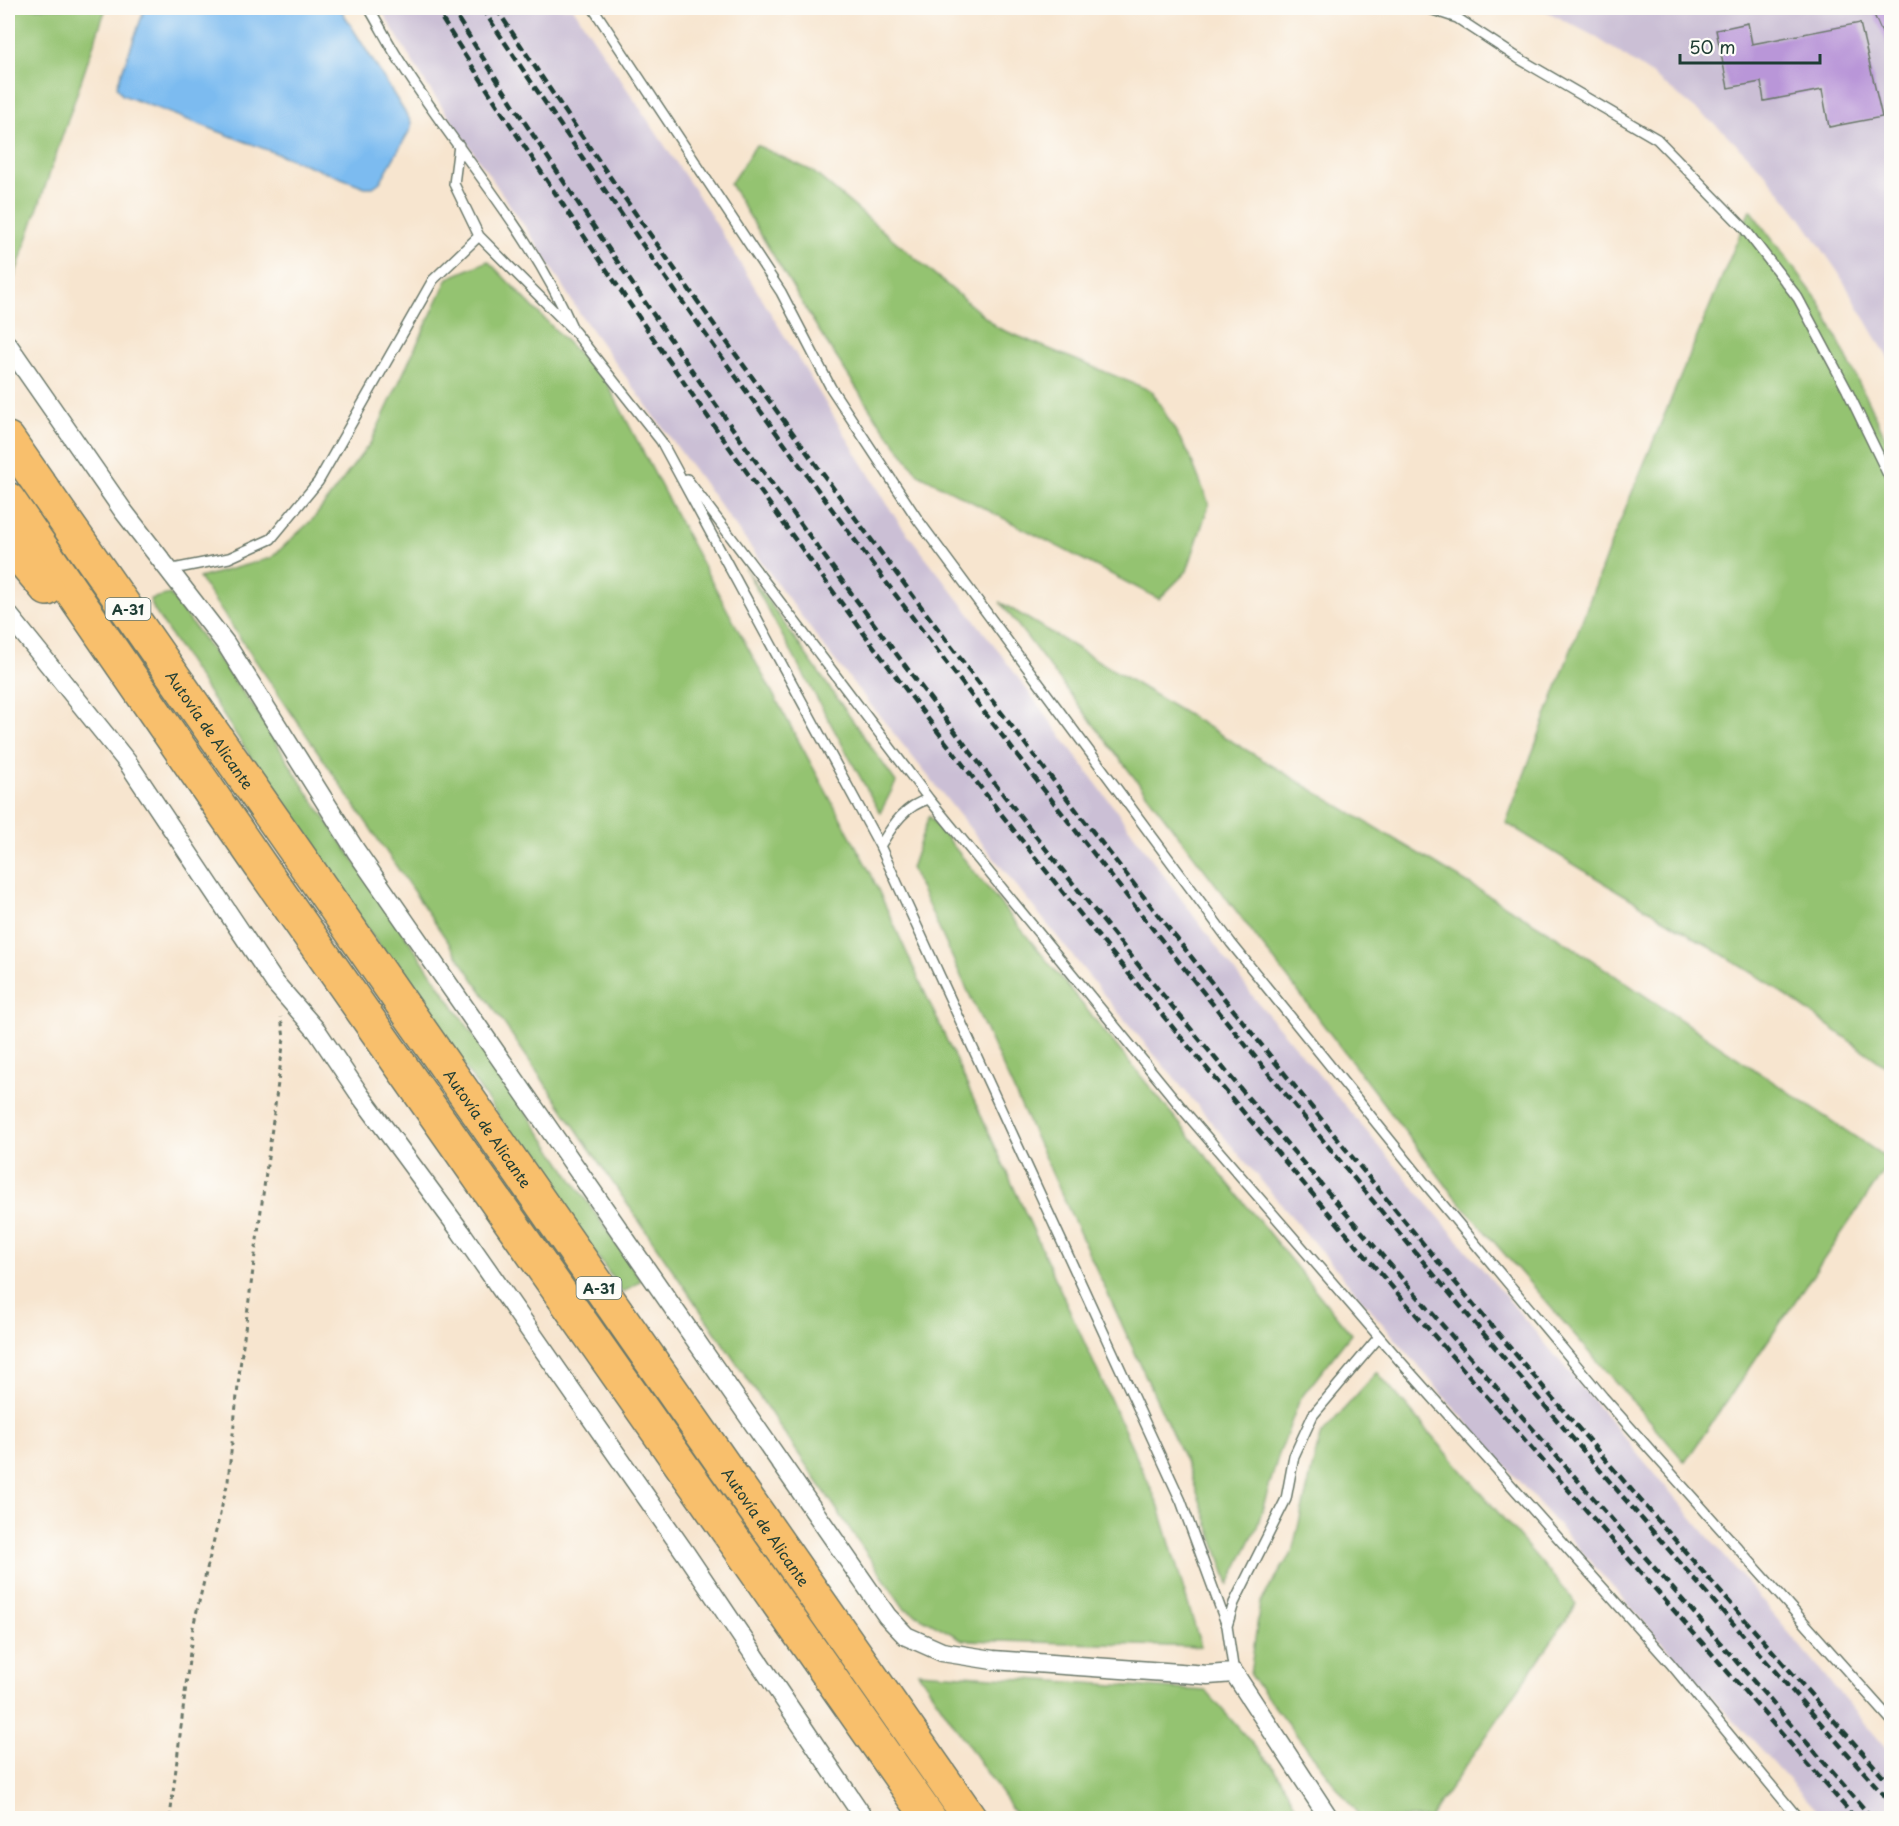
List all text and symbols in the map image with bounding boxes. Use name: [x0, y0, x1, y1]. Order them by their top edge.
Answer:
scale bar: [1680, 27, 1820, 65]
text: 50 m: [1689, 33, 1736, 60]
road number: A-31: [106, 598, 150, 620]
street label: Autovía de Alicante: [161, 665, 260, 793]
street label: Autovía de Alicante: [439, 1064, 538, 1192]
road number: A-31: [576, 1277, 622, 1299]
street label: Autovía de Alicante: [717, 1462, 816, 1591]

